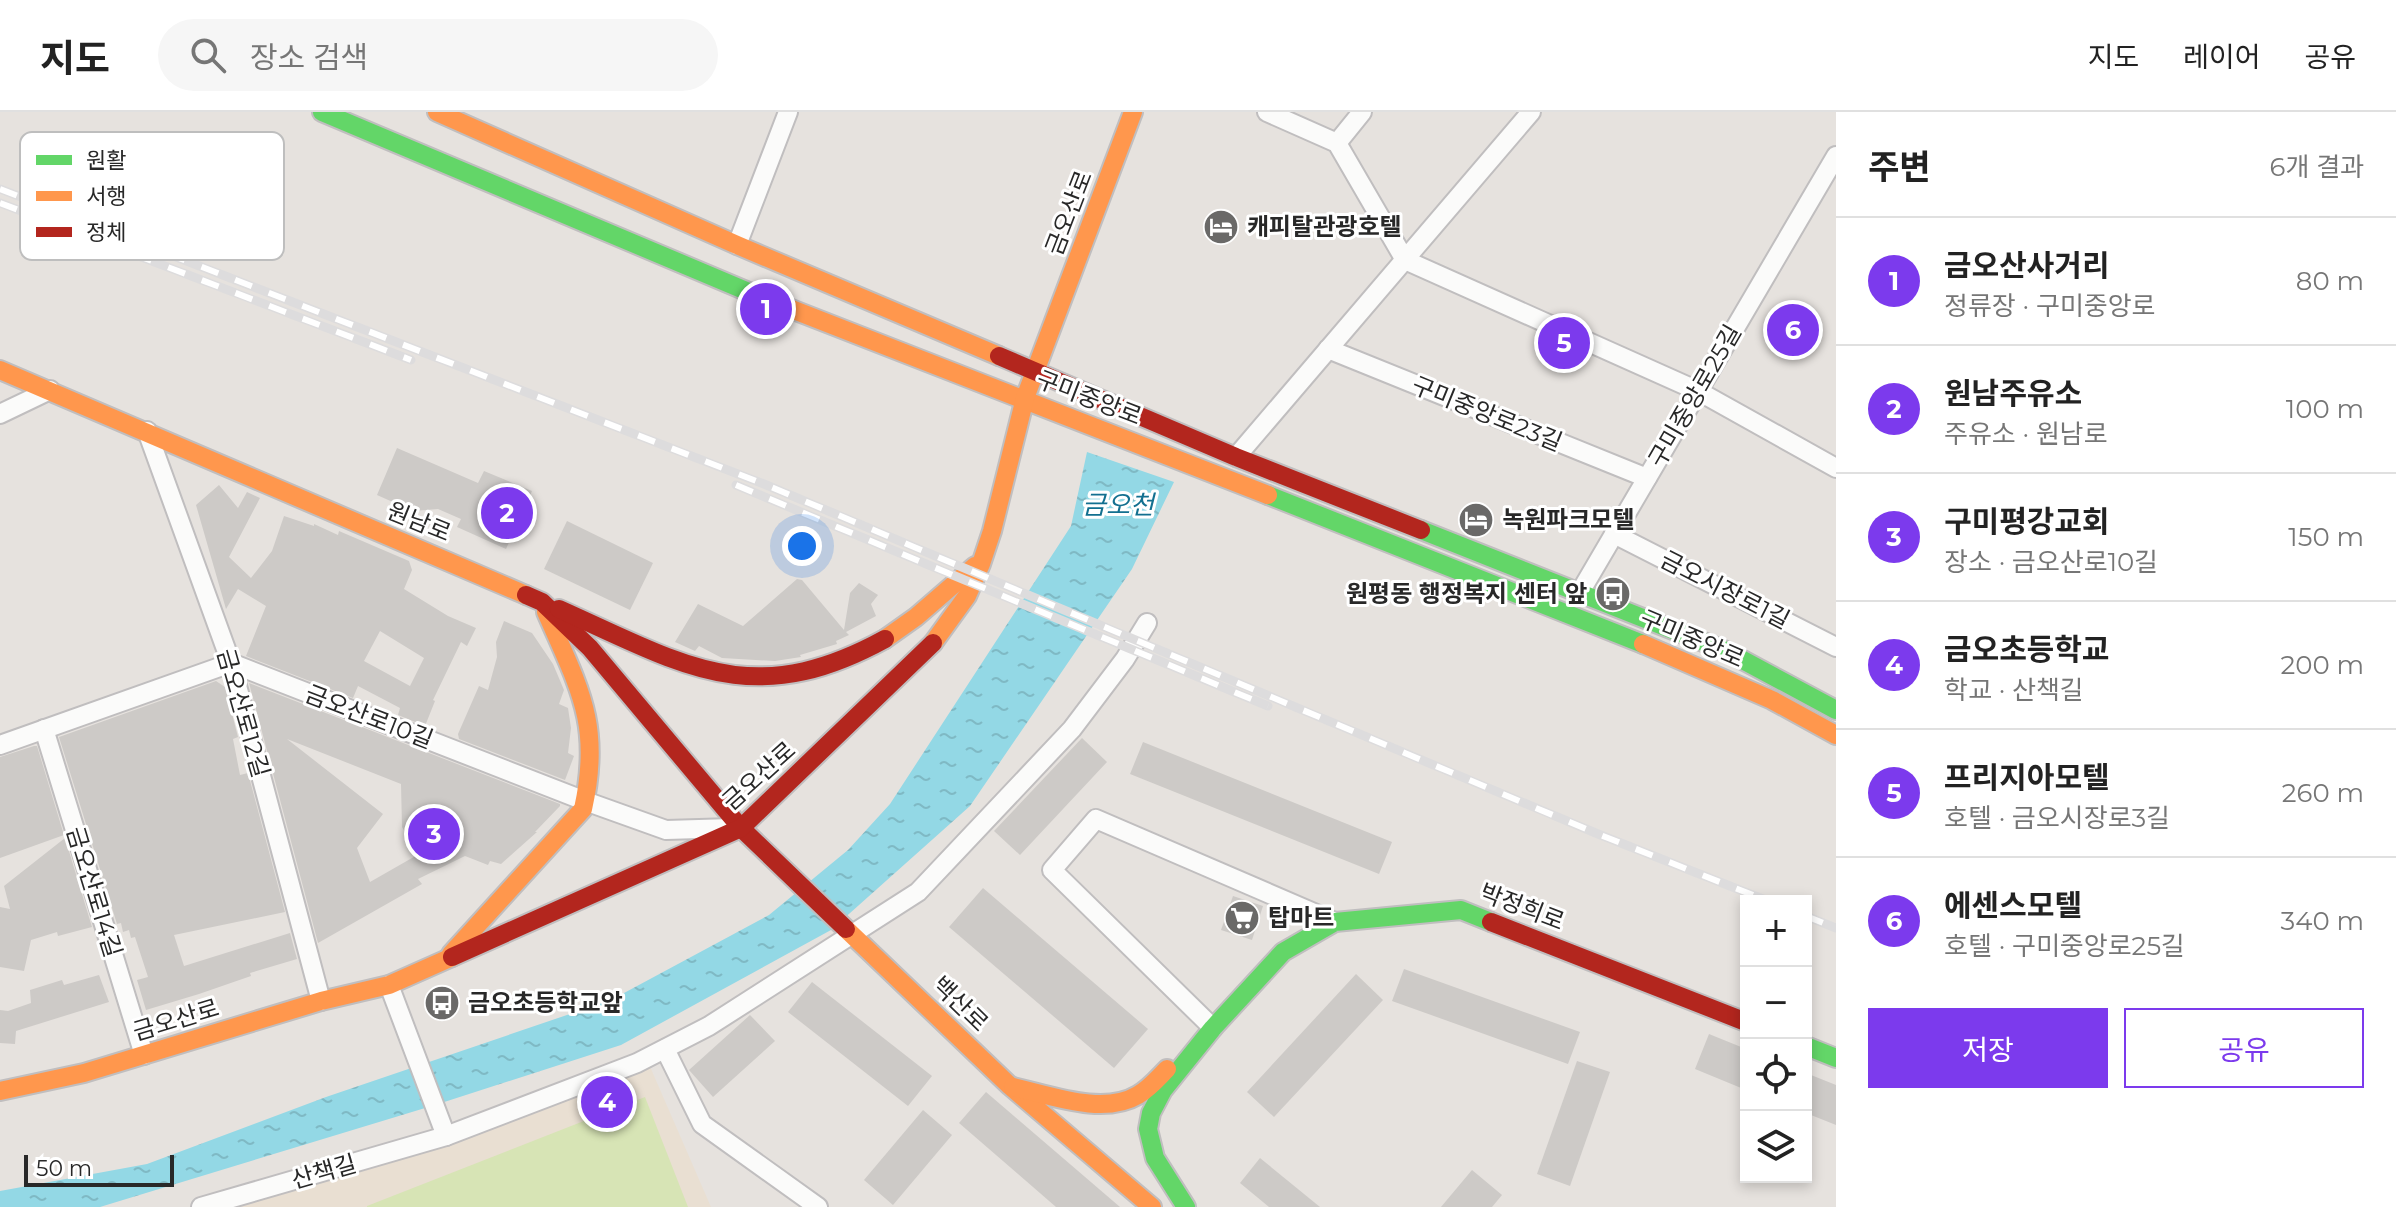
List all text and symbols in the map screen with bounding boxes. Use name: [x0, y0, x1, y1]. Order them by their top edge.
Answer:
search box: [158, 19, 718, 91]
icon: search: [186, 33, 230, 77]
text: 지도: [40, 35, 110, 82]
text: 장소 검색: [250, 39, 368, 76]
text: 지도: [2088, 40, 2139, 74]
text: 레이어: [2183, 40, 2260, 74]
text: 공유: [2304, 40, 2356, 74]
legend: [20, 132, 284, 260]
text: 주변: [1868, 146, 1931, 188]
text: 원활: [86, 147, 126, 174]
text: 6개 결과: [2270, 151, 2364, 183]
street label: 금오산로: [1039, 166, 1098, 259]
text: 서행: [86, 183, 126, 210]
hotel icon: 캐피탈관광호텔: [1202, 208, 1240, 246]
place label: 캐피탈관광호텔: [1247, 212, 1402, 241]
text: 정체: [86, 219, 126, 246]
text: 금오산사거리: [1944, 247, 2110, 284]
text: 1: [1889, 265, 1899, 297]
text: 80 m: [2296, 265, 2364, 297]
pin: 1: [740, 279, 792, 339]
text: 정류장 · 구미중앙로: [1944, 290, 2156, 322]
pin: 6: [1767, 300, 1819, 360]
pin: 5: [1538, 313, 1590, 373]
street label: 구미중앙로25길: [1642, 319, 1747, 472]
street label: 구미중앙로: [1032, 364, 1146, 431]
street label: 구미중앙로23길: [1408, 370, 1567, 457]
text: 원남주유소: [1944, 375, 2082, 412]
text: 2: [1886, 393, 1902, 425]
text: 100 m: [2286, 393, 2364, 425]
text: 주유소 · 원남로: [1944, 418, 2108, 450]
pin: 2: [481, 483, 533, 543]
water label: 금오천: [1082, 489, 1157, 521]
street label: 원남로: [383, 496, 455, 547]
hotel icon: 녹원파크모텔: [1457, 501, 1495, 539]
text: 구미평강교회: [1944, 503, 2110, 540]
place label: 녹원파크모텔: [1502, 505, 1634, 534]
text: 3: [1886, 521, 1902, 553]
text: 150 m: [2288, 521, 2364, 553]
your location: [782, 526, 822, 566]
street label: 금오시장로1길: [1656, 545, 1795, 635]
text: 장소 · 금오산로10길: [1944, 546, 2158, 578]
bus stop icon: 원평동 행정복지 센터 앞: [1594, 575, 1632, 613]
place label: 원평동 행정복지 센터 앞: [1346, 579, 1587, 608]
street label: 구미중앙로: [1636, 604, 1749, 673]
text: 금오초등학교: [1944, 631, 2110, 668]
street label: 금오산로12길: [211, 645, 276, 781]
text: 4: [1885, 649, 1903, 681]
text: 200 m: [2280, 649, 2364, 681]
text: 학교 · 산책길: [1944, 674, 2084, 706]
street label: 금오산로10길: [301, 679, 437, 754]
street label: 금오산로: [716, 735, 801, 816]
text: 프리지아모텔: [1944, 759, 2110, 796]
text: 5: [1886, 777, 1902, 809]
text: 260 m: [2282, 777, 2364, 809]
text: 호텔 · 금오시장로3길: [1944, 802, 2170, 834]
pin: 3: [408, 804, 460, 864]
street label: 금오산로14길: [61, 823, 128, 961]
street label: 박정희로: [1476, 877, 1569, 936]
text: 에센스모텔: [1944, 887, 2082, 924]
map controls: [1740, 895, 1812, 1183]
button: +: [1740, 895, 1812, 967]
supermarket icon: 탑마트: [1223, 899, 1261, 937]
place label: 탑마트: [1268, 903, 1334, 932]
text: 6: [1886, 905, 1902, 937]
text: 340 m: [2281, 905, 2364, 937]
text: 호텔 · 구미중앙로25길: [1944, 930, 2185, 962]
button: −: [1740, 967, 1812, 1039]
street label: 백산로: [926, 970, 994, 1037]
bus stop icon: 금오초등학교앞: [423, 984, 461, 1022]
place label: 금오초등학교앞: [468, 988, 623, 1017]
street label: 금오산로: [129, 993, 222, 1046]
button: 저장: [1868, 1008, 2108, 1088]
button: 공유: [2124, 1008, 2364, 1088]
button: locate: [1740, 1039, 1812, 1111]
pin: 4: [581, 1072, 633, 1132]
button: layers: [1740, 1111, 1812, 1183]
street label: 산책길: [288, 1148, 360, 1195]
scale bar: [24, 1151, 174, 1187]
text: 50 m: [36, 1155, 92, 1182]

